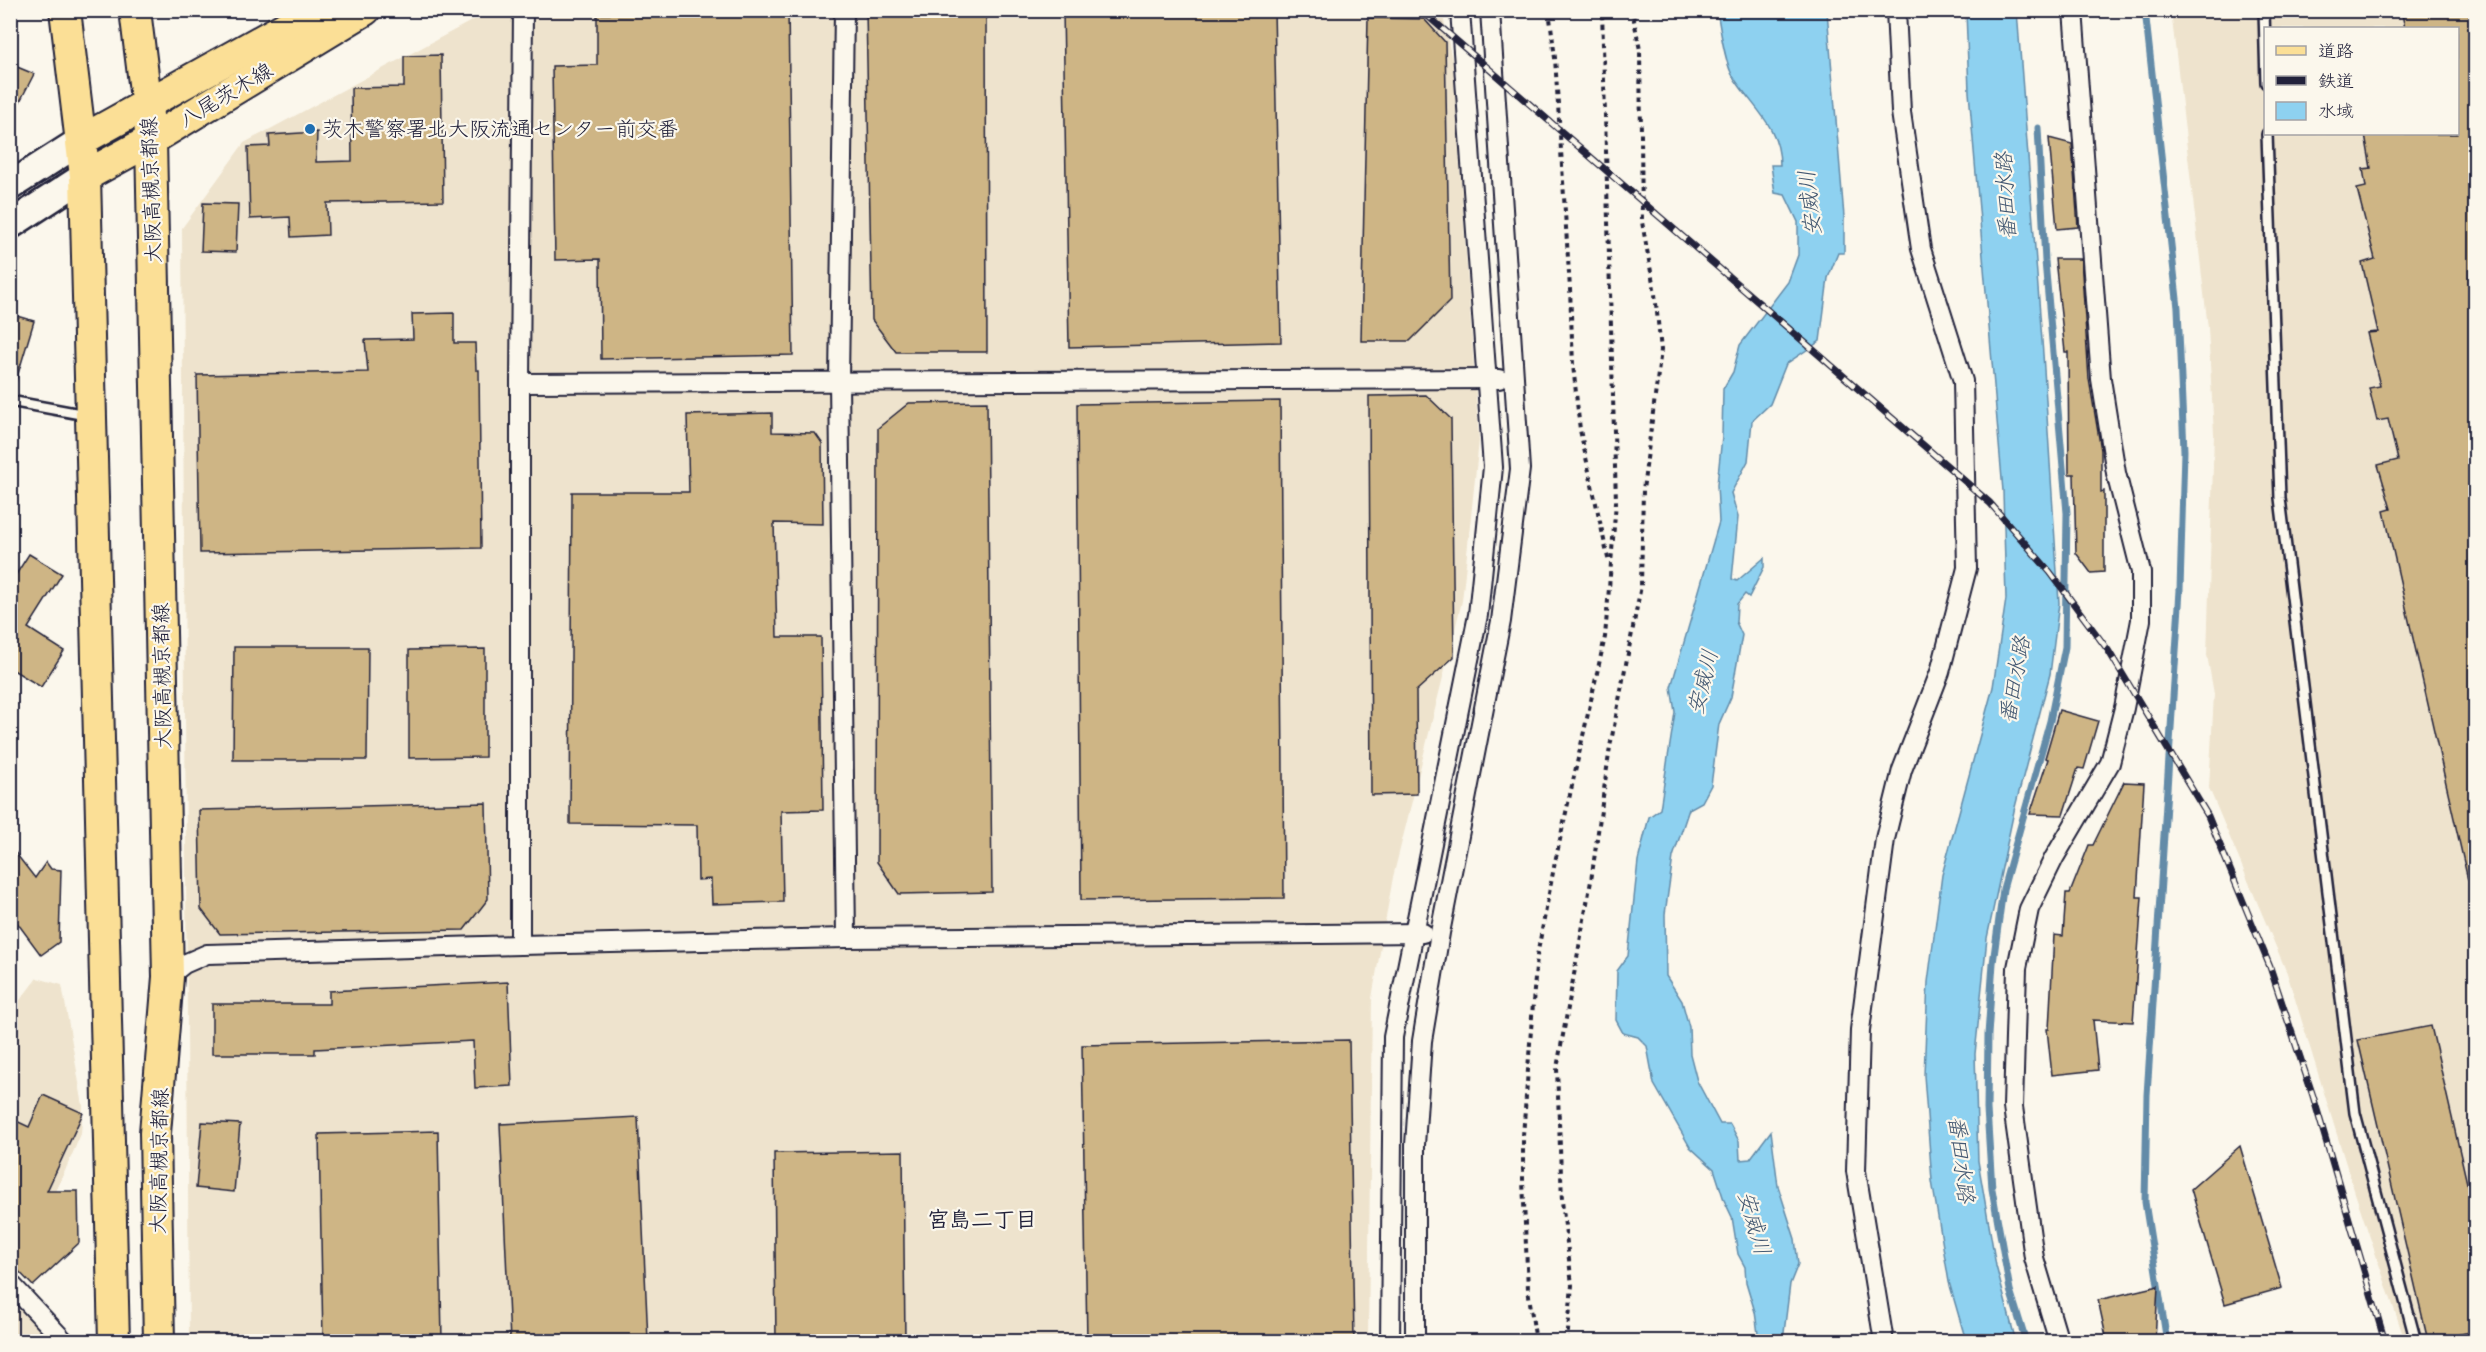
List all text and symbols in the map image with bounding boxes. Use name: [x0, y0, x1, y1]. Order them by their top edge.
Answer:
legend: [2264, 27, 2459, 135]
text: 道路: [2318, 40, 2354, 62]
street label: 八尾茨木線: [174, 57, 278, 133]
text: 鉄道: [2318, 70, 2354, 92]
text: 水域: [2318, 100, 2354, 122]
street label: 大阪高槻京都線: [135, 116, 167, 264]
place label: 茨木警察署北大阪流通センター前交番: [322, 116, 678, 142]
marker: 茨木警察署北大阪流通センター前交番: [303, 122, 317, 136]
water label: 番田水路: [1990, 149, 2022, 241]
water label: 安威川: [1793, 169, 1827, 237]
street label: 大阪高槻京都線: [148, 602, 176, 750]
water label: 番田水路: [1994, 632, 2037, 726]
water label: 安威川: [1681, 647, 1725, 717]
street label: 大阪高槻京都線: [145, 1087, 173, 1235]
water label: 番田水路: [1942, 1114, 1981, 1206]
water label: 安威川: [1731, 1187, 1777, 1259]
district label: 宮島二丁目: [927, 1206, 1037, 1234]

